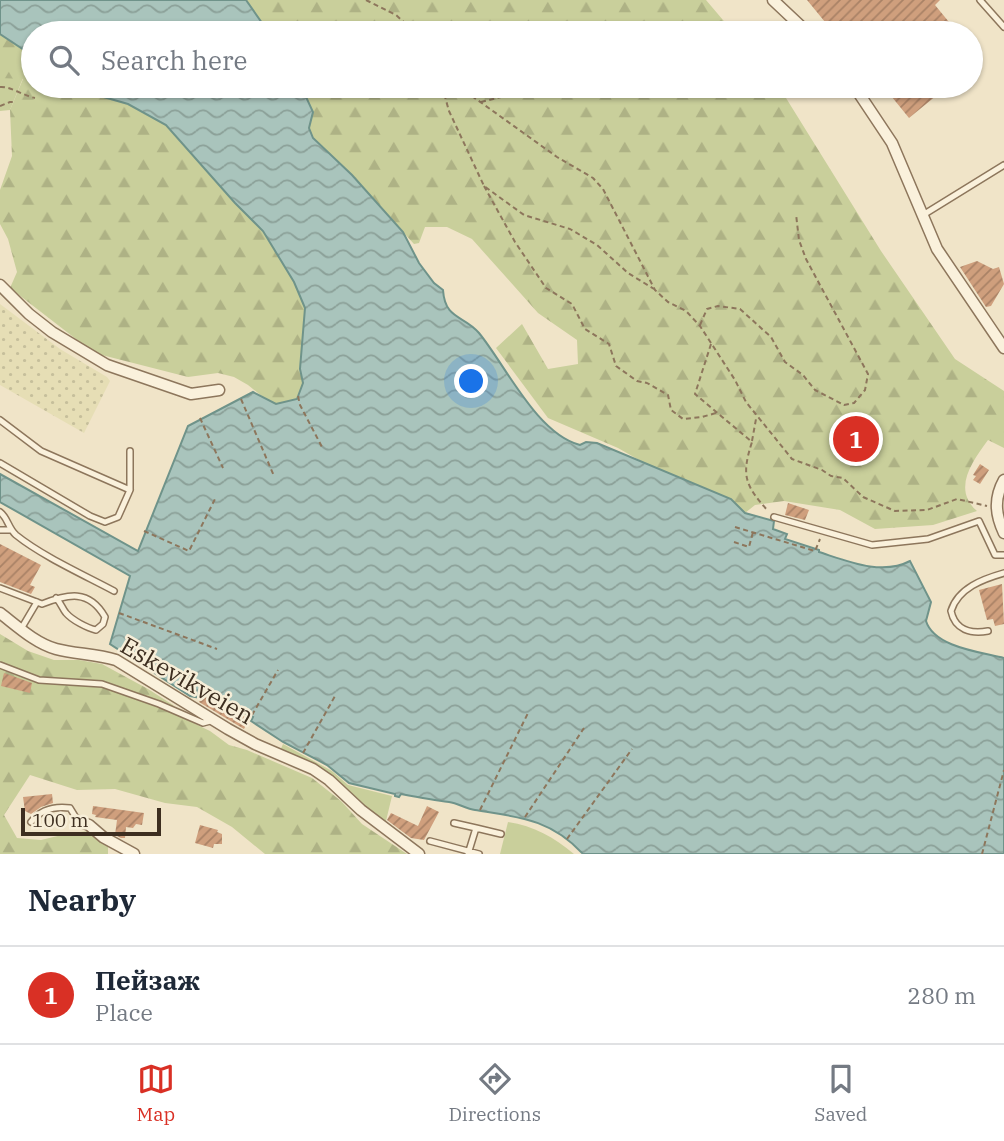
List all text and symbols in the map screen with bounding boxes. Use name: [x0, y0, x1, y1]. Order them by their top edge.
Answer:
search box: [21, 21, 983, 98]
icon: search: [45, 41, 83, 79]
text: Search here: [101, 43, 247, 77]
your location: [454, 364, 488, 398]
pin: 1: [833, 413, 879, 465]
street label: Eskevikveien: [115, 629, 260, 731]
scale bar: [21, 805, 161, 837]
text: 100 m: [32, 808, 89, 832]
text: Nearby: [28, 880, 136, 919]
text: Пейзаж: [95, 963, 200, 997]
text: 1: [44, 980, 58, 1010]
text: 280 m: [907, 980, 976, 1010]
text: Place: [95, 997, 153, 1027]
tab: Map: [137, 1060, 175, 1126]
tab: Directions: [448, 1060, 541, 1126]
tab: Saved: [814, 1060, 867, 1126]

